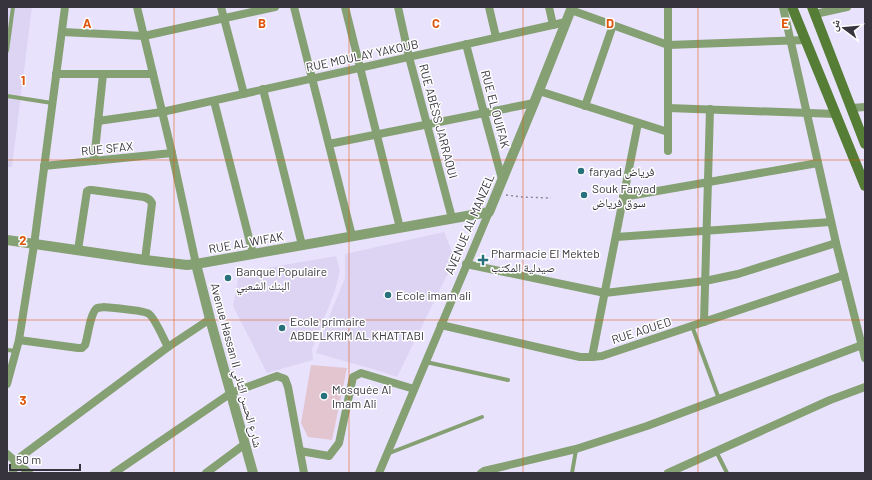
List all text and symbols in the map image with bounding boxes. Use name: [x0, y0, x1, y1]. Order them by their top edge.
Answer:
north arrow: [824, 8, 864, 48]
text: A: [83, 15, 92, 31]
text: B: [258, 15, 266, 31]
text: C: [432, 15, 440, 31]
text: D: [606, 15, 614, 31]
text: E: [781, 15, 789, 31]
text: ش: [826, 17, 844, 33]
street label: RUE MOULAY YAKOUB: [304, 36, 420, 74]
street label: RUE ABÈSS JARRAOUI: [417, 62, 461, 180]
street label: RUE EL OUIFAK: [479, 68, 513, 150]
text: 1: [21, 72, 25, 88]
street label: RUE SFAX: [80, 138, 134, 158]
place label: faryad فرياض: [589, 164, 655, 179]
marker: faryad فرياض: [576, 166, 586, 176]
street label: AVENUE AL MANZEL: [442, 172, 497, 276]
place label: Souk Faryad سوق فرياض: [592, 181, 656, 210]
marker: Souk Faryad سوق فرياض: [579, 190, 589, 200]
street label: RUE AL WIFAK: [207, 228, 285, 255]
text: 2: [19, 232, 27, 248]
place label: Pharmacie El Mekteb صيدلية المكتب: [491, 246, 600, 275]
marker: Pharmacie El Mekteb صيدلية المكتب: [478, 255, 488, 265]
place label: Banque Populaire البنك الشعبي: [236, 264, 327, 296]
marker: Banque Populaire البنك الشعبي: [223, 273, 233, 283]
street label: Avenue Hassan II شارع الحسن الثاني: [204, 281, 266, 450]
place label: Ecole imam ali: [396, 288, 471, 302]
marker: Ecole imam ali: [383, 290, 393, 300]
place label: Ecole primaire ABDELKRIM AL KHATTABI: [290, 314, 424, 342]
street label: RUE AOUED: [609, 314, 673, 346]
marker: Ecole primaire ABDELKRIM AL KHATTABI: [277, 323, 287, 333]
place label: Mosquée Al Imam Ali: [332, 382, 391, 410]
marker: Mosquée Al Imam Ali: [319, 391, 329, 401]
text: 3: [19, 392, 27, 408]
scale bar: [10, 446, 80, 472]
text: 50 m: [16, 452, 41, 466]

